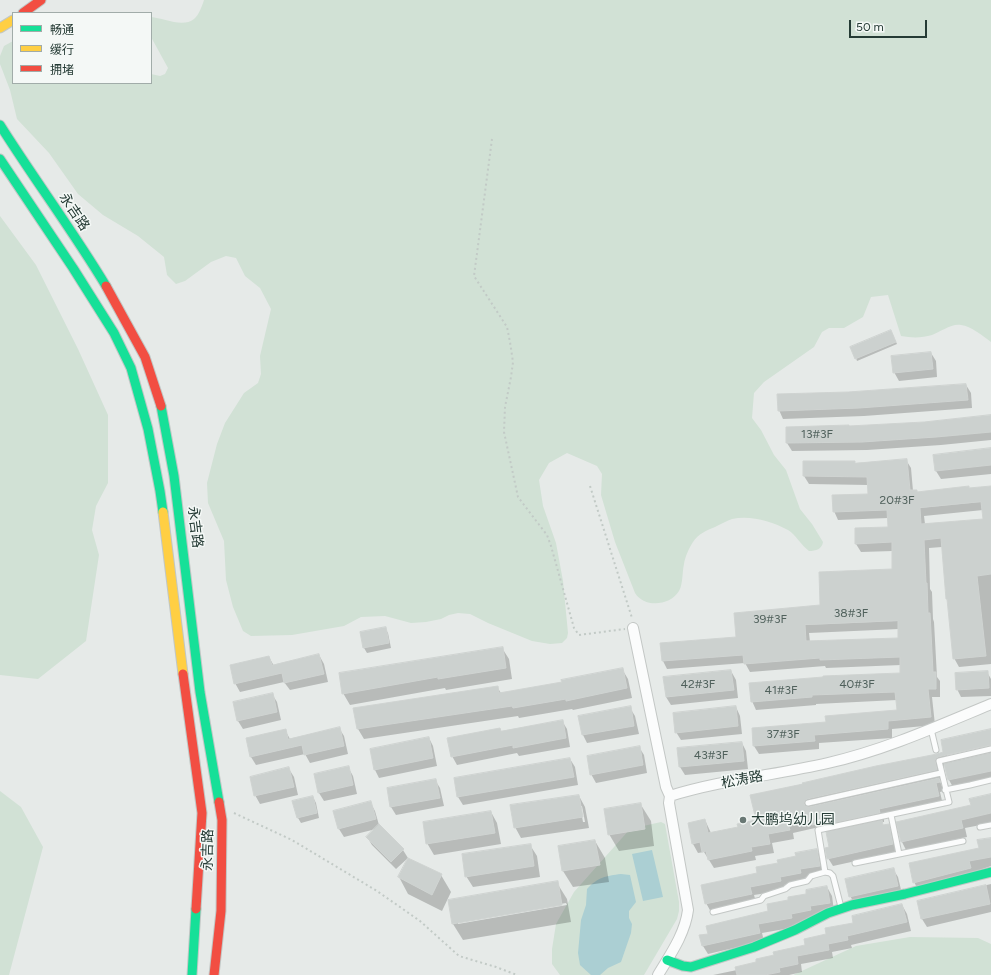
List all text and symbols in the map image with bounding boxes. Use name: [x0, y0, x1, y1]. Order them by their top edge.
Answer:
legend: [12, 12, 152, 84]
scale bar: [851, 12, 929, 38]
text: 50 m: [856, 20, 884, 34]
text: 畅通: [50, 23, 74, 37]
text: 缓行: [50, 43, 74, 57]
text: 拥堵: [50, 63, 74, 77]
street label: 永吉路: [55, 190, 93, 234]
house number: 13#3F: [801, 427, 833, 441]
house number: 20#3F: [880, 493, 914, 507]
street label: 永吉路: [184, 505, 206, 549]
house number: 38#3F: [834, 606, 868, 620]
house number: 39#3F: [753, 612, 787, 626]
house number: 42#3F: [681, 677, 715, 691]
house number: 40#3F: [839, 677, 875, 691]
house number: 41#3F: [765, 683, 797, 697]
house number: 37#3F: [766, 727, 800, 741]
house number: 43#3F: [694, 748, 728, 762]
street label: 松涛路: [720, 768, 764, 792]
place label: 大鹏坞幼儿园: [751, 812, 835, 828]
marker: 大鹏坞幼儿园: [738, 815, 748, 825]
street label: 永吉路: [199, 829, 217, 871]

